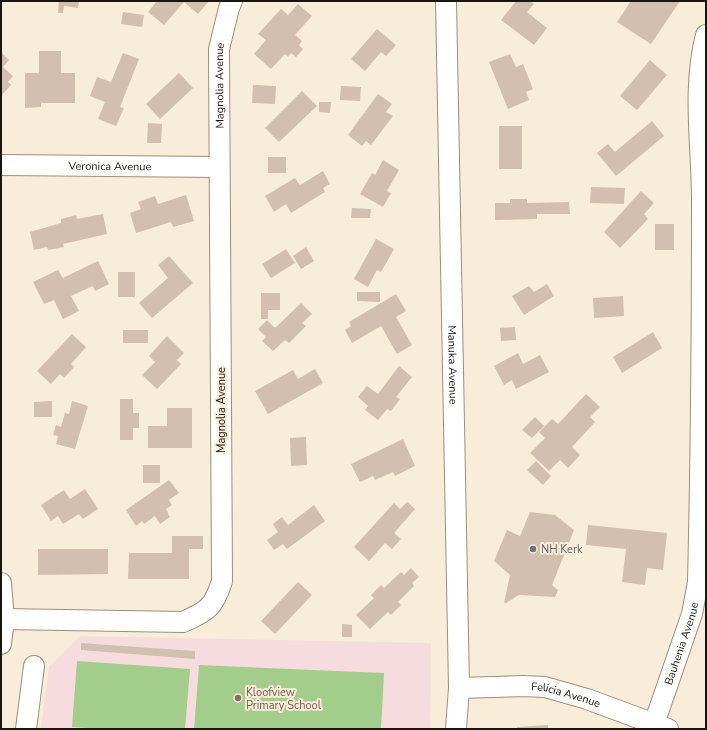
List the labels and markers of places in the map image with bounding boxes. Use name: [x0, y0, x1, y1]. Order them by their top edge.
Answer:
place label: NH Kerk: [541, 542, 583, 557]
marker: NH Kerk: [528, 544, 538, 554]
place label: Kloofview Primary School: [246, 685, 322, 713]
marker: Kloofview Primary School: [233, 693, 243, 703]

